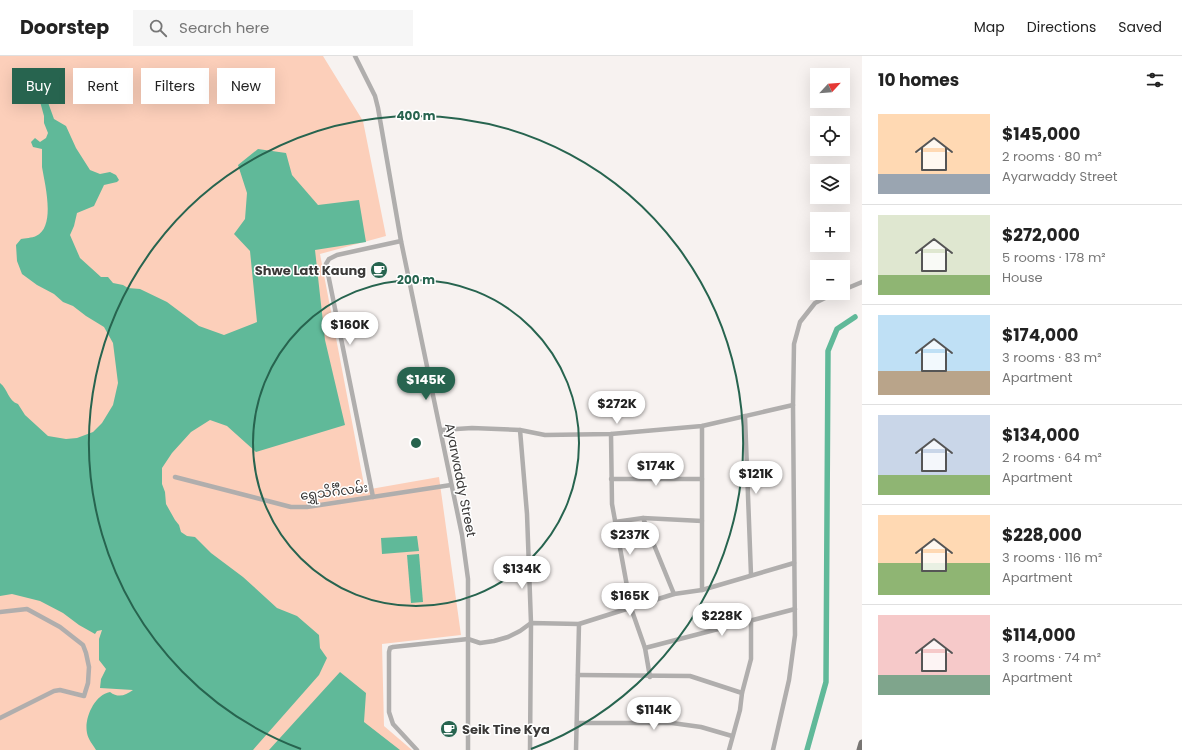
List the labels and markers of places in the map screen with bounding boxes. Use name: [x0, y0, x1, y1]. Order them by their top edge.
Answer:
cafe icon: Shwe Latt Kaung: [369, 260, 389, 280]
place label: Shwe Latt Kaung: [255, 261, 366, 280]
pin: $160K: [322, 312, 378, 346]
pin: $145K: [398, 367, 454, 401]
pin: $272K: [589, 391, 645, 425]
centre of rings: [409, 436, 423, 450]
pin: $174K: [628, 453, 684, 487]
pin: $121K: [728, 461, 784, 495]
pin: $237K: [602, 522, 658, 556]
pin: $134K: [494, 556, 550, 590]
pin: $165K: [602, 583, 658, 617]
pin: $228K: [694, 603, 750, 637]
pin: $114K: [626, 697, 682, 731]
cafe icon: Seik Tine Kya: [439, 719, 459, 739]
place label: Seik Tine Kya: [462, 720, 550, 739]

